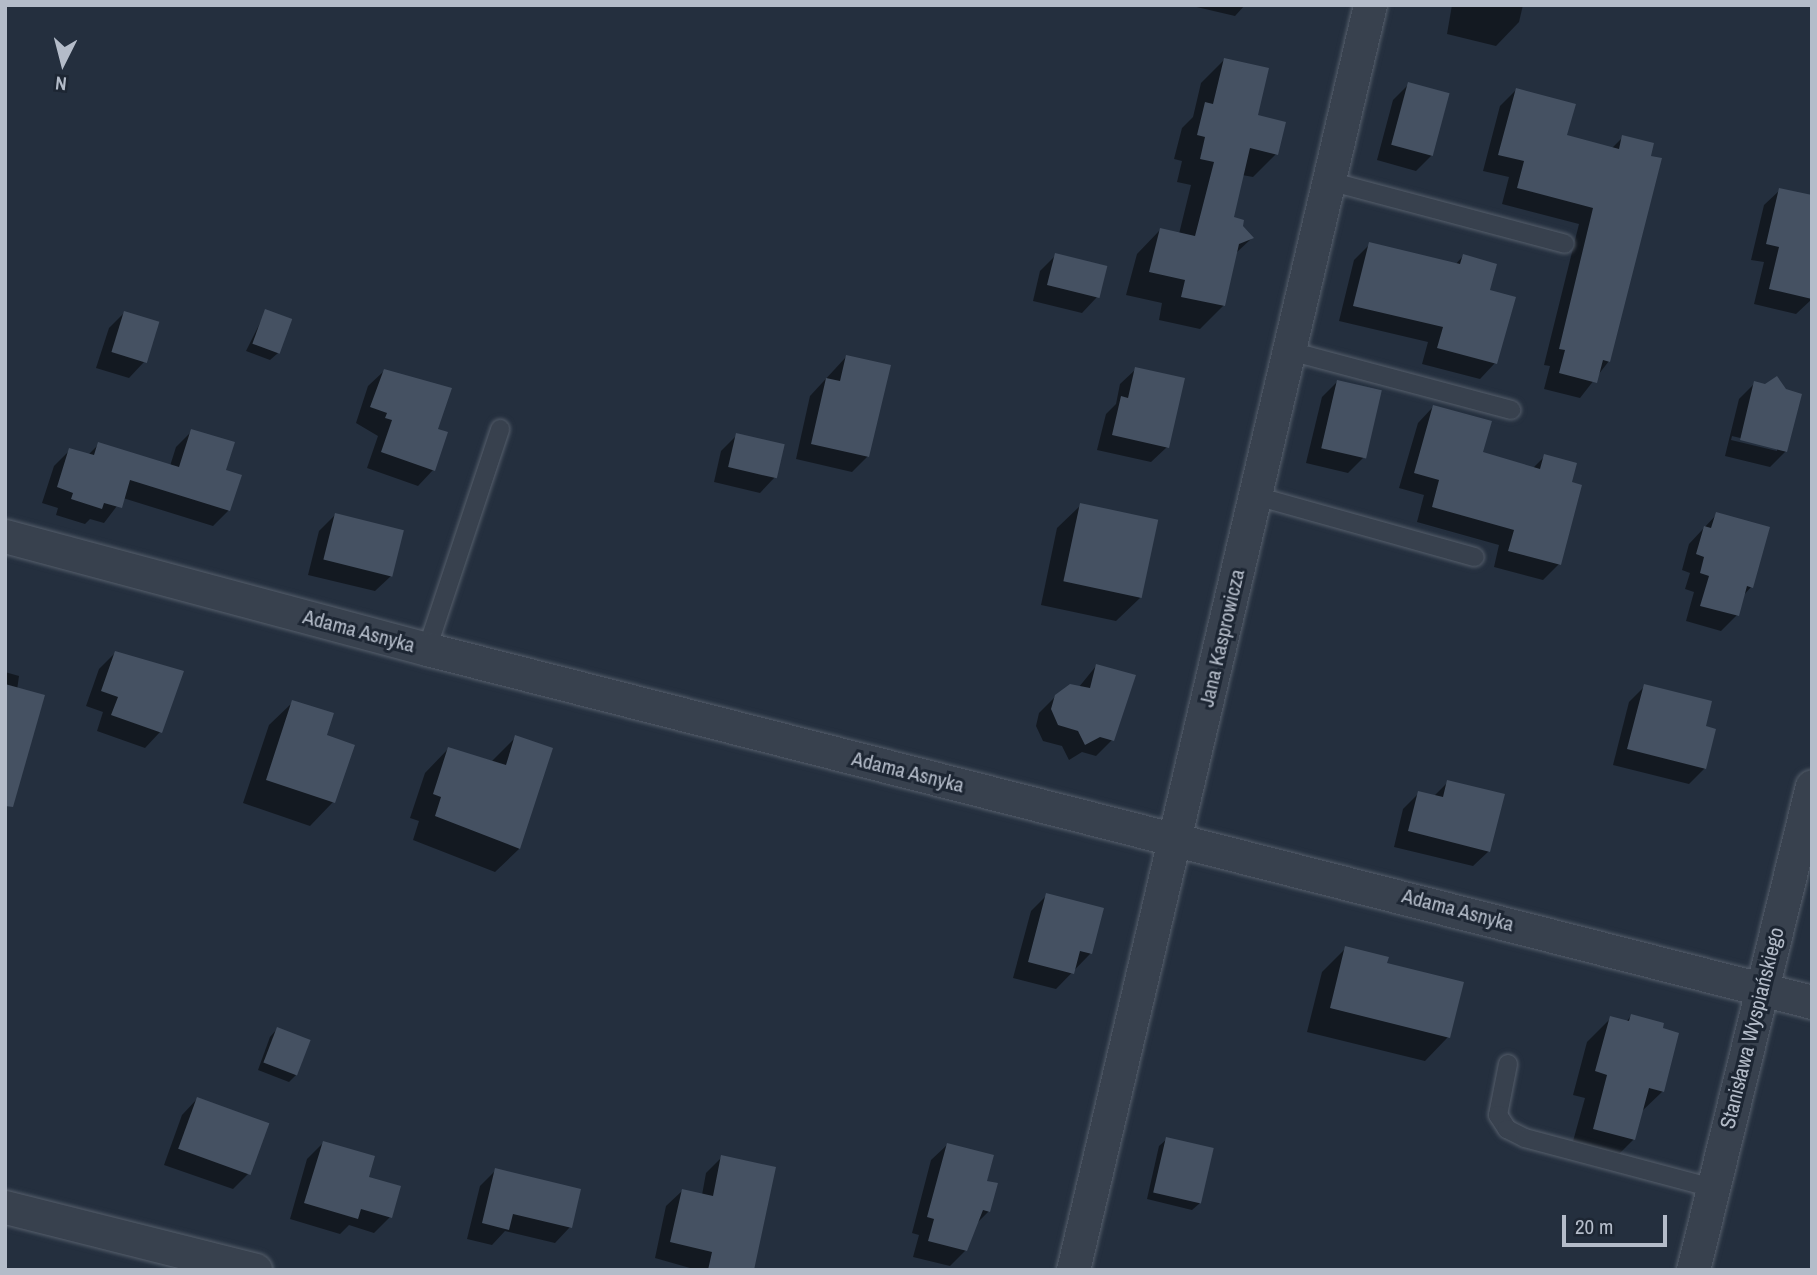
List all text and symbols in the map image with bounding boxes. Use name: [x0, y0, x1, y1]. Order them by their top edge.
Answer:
north arrow: [28, 28, 98, 98]
text: N: [54, 70, 68, 97]
street label: Jana Kasprowicza: [1194, 567, 1250, 709]
street label: Adama Asnyka: [300, 604, 418, 658]
street label: Adama Asnyka: [849, 746, 967, 798]
street label: Adama Asnyka: [1399, 883, 1517, 937]
street label: Stanisława Wyspiańskiego: [1715, 925, 1789, 1131]
scale bar: [1565, 1202, 1670, 1246]
text: 20 m: [1575, 1212, 1613, 1241]

